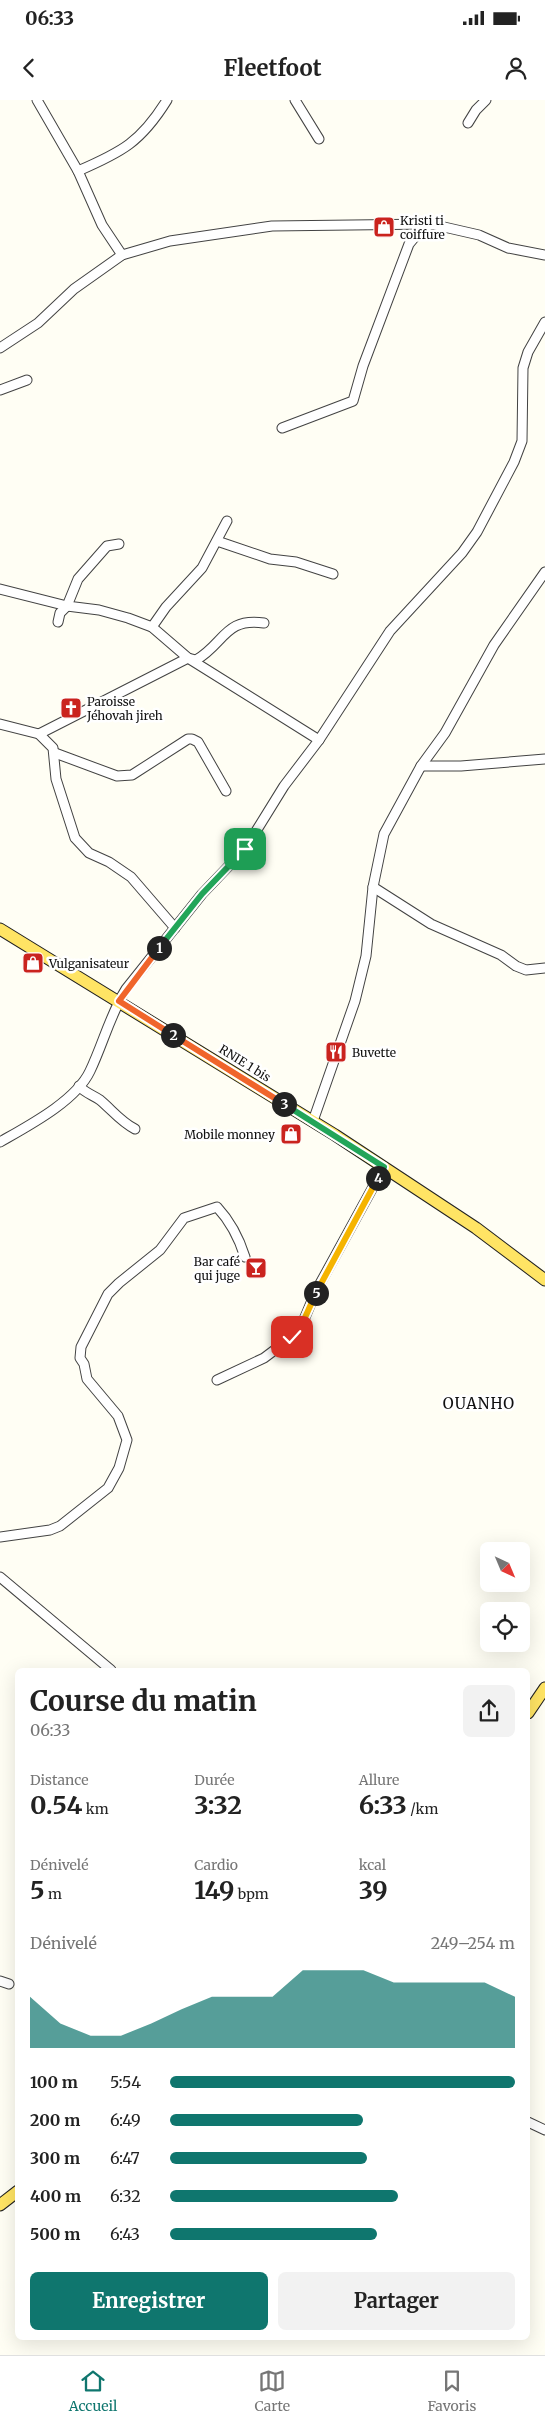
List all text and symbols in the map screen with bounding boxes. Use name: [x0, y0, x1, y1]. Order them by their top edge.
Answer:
text: 06:33: [25, 6, 74, 30]
icon: back: [15, 54, 43, 82]
text: Fleetfoot: [224, 54, 321, 82]
icon: person: [502, 54, 530, 82]
place label: Kristi ti coiffure: [400, 213, 445, 242]
shop icon: Kristi ti coiffure: [372, 215, 396, 239]
place label: Paroisse Jéhovah jireh: [86, 694, 163, 723]
church icon: Paroisse Jéhovah jireh: [59, 696, 83, 720]
pin: [224, 828, 266, 870]
icon: arrive: [231, 835, 259, 863]
pin: 1: [146, 936, 172, 960]
text: 1: [156, 939, 163, 957]
shop icon: Vulganisateur: [21, 951, 45, 975]
place label: Vulganisateur: [48, 956, 130, 971]
pin: 2: [160, 1022, 186, 1048]
text: 2: [169, 1026, 178, 1044]
restaurant icon: Buvette: [324, 1040, 348, 1064]
street label: RNIE 1 bis: [217, 1041, 274, 1085]
place label: Buvette: [352, 1045, 396, 1060]
pin: 3: [272, 1092, 296, 1116]
text: 3: [280, 1095, 289, 1113]
shop icon: Mobile monney: [279, 1122, 303, 1146]
place label: Mobile monney: [184, 1127, 275, 1142]
pin: 4: [366, 1166, 390, 1190]
text: 4: [374, 1169, 383, 1187]
place label: Bar café qui juge: [194, 1254, 240, 1283]
bar icon: Bar café qui juge: [244, 1256, 268, 1280]
pin: 5: [304, 1280, 328, 1306]
text: 5: [312, 1284, 321, 1302]
pin: [271, 1316, 313, 1358]
icon: check: [278, 1323, 306, 1351]
district label: OUANHO: [443, 1394, 515, 1413]
north arrow: [480, 1542, 530, 1592]
map controls: [480, 1542, 530, 1652]
button: locate: [480, 1602, 530, 1652]
text: Course du matin: [30, 1683, 257, 1719]
button: share: [463, 1685, 515, 1737]
text: 06:33: [30, 1720, 70, 1740]
text: Distance: [30, 1771, 89, 1789]
text: Durée: [194, 1771, 235, 1789]
text: Allure: [359, 1771, 399, 1789]
text: 0.54: [30, 1789, 82, 1821]
text: 3:32: [194, 1789, 242, 1821]
text: 6:33: [359, 1789, 407, 1821]
text: km: [82, 1800, 109, 1818]
text: /km: [407, 1800, 438, 1818]
text: Dénivelé: [30, 1856, 88, 1874]
text: Cardio: [194, 1856, 238, 1874]
text: kcal: [359, 1856, 386, 1874]
text: 5: [30, 1874, 45, 1906]
text: 149: [194, 1874, 234, 1906]
text: 39: [359, 1874, 388, 1906]
text: m: [45, 1885, 62, 1903]
text: bpm: [234, 1885, 269, 1903]
text: Dénivelé: [30, 1933, 97, 1953]
text: 249–254 m: [431, 1933, 515, 1953]
text: 100 m: [30, 2072, 78, 2092]
text: 5:54: [110, 2072, 141, 2092]
text: 200 m: [30, 2110, 80, 2130]
text: 6:49: [110, 2110, 141, 2130]
text: 300 m: [30, 2148, 80, 2168]
text: 6:47: [110, 2148, 140, 2168]
text: 400 m: [30, 2186, 81, 2206]
text: 6:32: [110, 2186, 141, 2206]
text: 500 m: [30, 2224, 80, 2244]
text: 6:43: [110, 2224, 140, 2244]
button: Enregistrer: [30, 2272, 268, 2330]
button: Partager: [278, 2272, 515, 2330]
tab: Accueil: [69, 2367, 117, 2415]
tab: Carte: [255, 2367, 290, 2415]
tab: Favoris: [427, 2367, 476, 2415]

